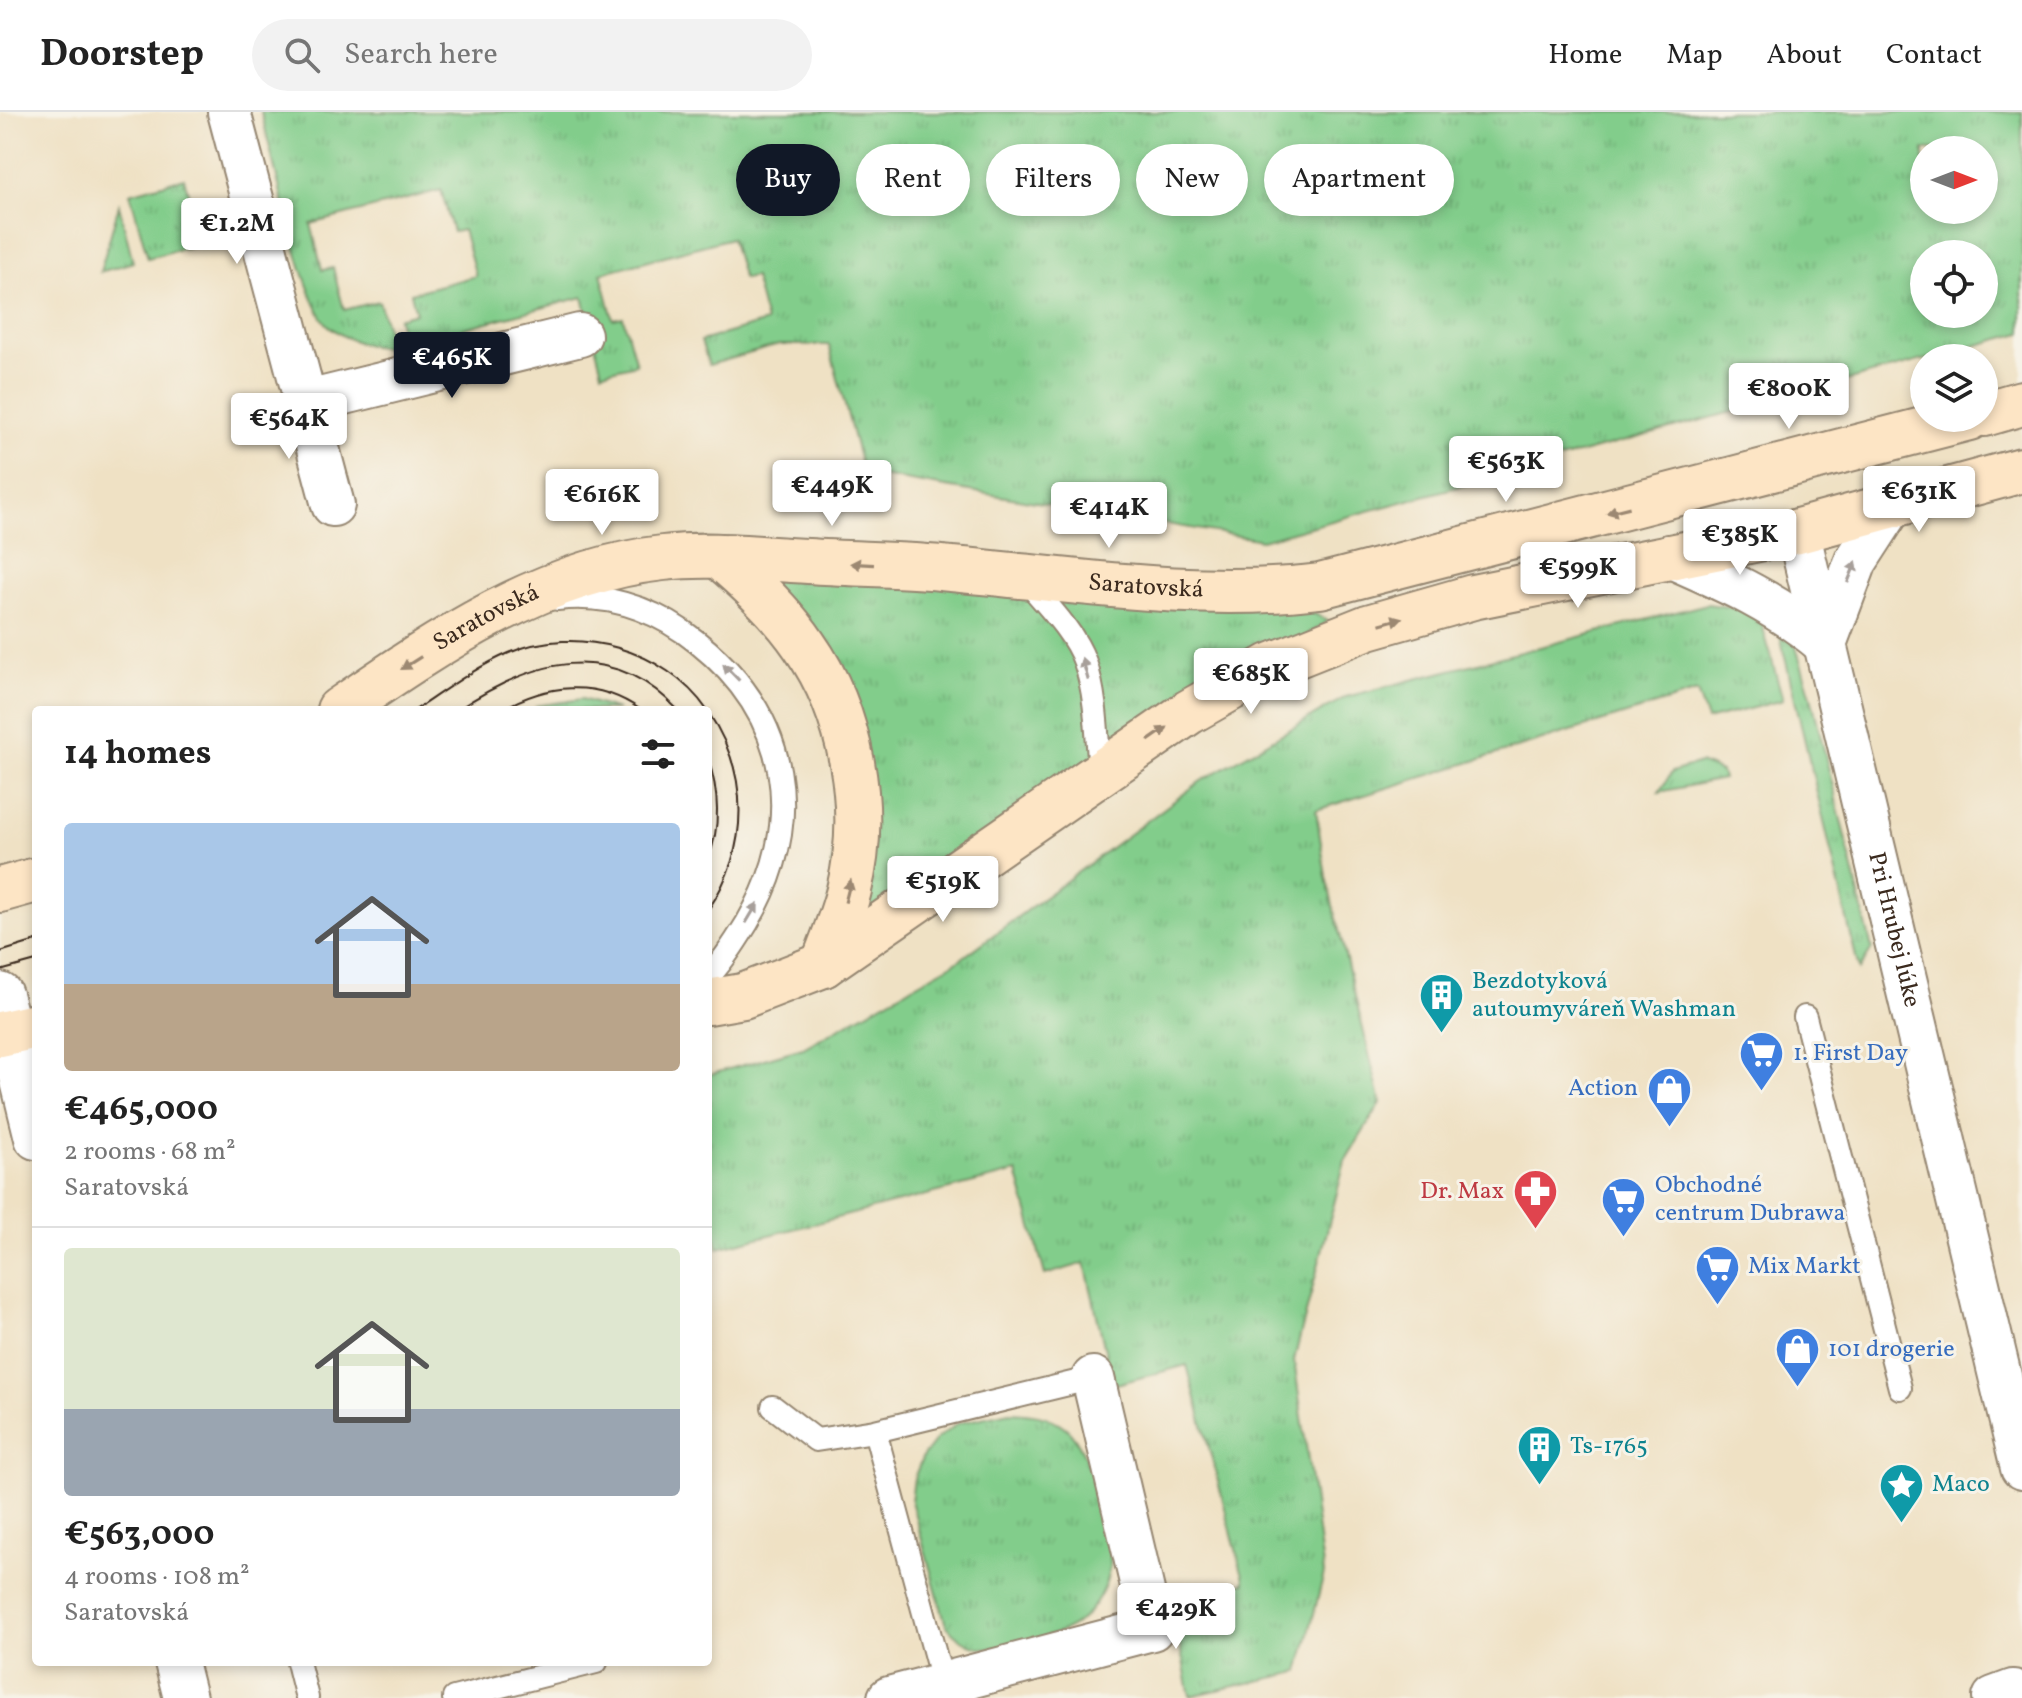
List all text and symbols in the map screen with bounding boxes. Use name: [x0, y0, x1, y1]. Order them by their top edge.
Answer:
search box: [252, 19, 812, 91]
text: Doorstep: [40, 29, 204, 82]
icon: search: [280, 33, 324, 77]
text: Search here: [344, 34, 498, 76]
text: Home: [1548, 36, 1622, 75]
text: Map: [1666, 36, 1722, 75]
text: About: [1766, 36, 1842, 75]
text: Contact: [1886, 36, 1982, 75]
north arrow: [1910, 136, 1998, 224]
map controls: [1910, 136, 1998, 432]
chip: Buy: [736, 144, 840, 216]
chip: Rent: [856, 144, 970, 216]
chip: Filters: [986, 144, 1120, 216]
chip: New: [1136, 144, 1248, 216]
chip: Apartment: [1264, 144, 1454, 216]
pin: €1.2M: [181, 198, 293, 266]
text: €1.2M: [199, 206, 275, 242]
button: locate: [1910, 240, 1998, 328]
pin: €465K: [396, 332, 508, 400]
text: €465K: [412, 340, 492, 376]
button: layers: [1910, 344, 1998, 432]
pin: €800K: [1733, 363, 1845, 431]
text: €800K: [1747, 371, 1831, 407]
pin: €564K: [233, 393, 345, 461]
text: €564K: [249, 401, 329, 437]
pin: €563K: [1450, 436, 1562, 504]
text: €563K: [1467, 444, 1545, 480]
pin: €449K: [776, 460, 888, 528]
pin: €631K: [1863, 466, 1975, 534]
text: €449K: [790, 468, 874, 504]
pin: €616K: [546, 469, 658, 537]
text: €631K: [1881, 474, 1957, 510]
text: €616K: [564, 477, 641, 513]
pin: €414K: [1053, 482, 1165, 550]
text: €414K: [1069, 490, 1149, 526]
one-way arrow: [1605, 504, 1630, 516]
pin: €385K: [1684, 509, 1796, 577]
text: €385K: [1701, 517, 1779, 553]
pin: €599K: [1522, 542, 1634, 610]
text: €599K: [1538, 550, 1618, 586]
one-way arrow: [849, 557, 874, 570]
one-way arrow: [1846, 560, 1859, 584]
street label: Saratovská: [1087, 566, 1204, 608]
street label: Saratovská: [427, 576, 545, 660]
one-way arrow: [1378, 614, 1403, 626]
pin: €685K: [1195, 648, 1307, 716]
one-way arrow: [400, 656, 422, 670]
text: €685K: [1212, 656, 1290, 692]
one-way arrow: [1078, 657, 1091, 681]
one-way arrow: [722, 663, 741, 682]
one-way arrow: [1147, 727, 1168, 742]
text: 14 homes: [64, 731, 211, 778]
icon: filters: [636, 732, 680, 776]
street label: Pri Hrubej lúke: [1858, 849, 1928, 1011]
pin: €519K: [887, 856, 999, 924]
text: €519K: [905, 864, 981, 900]
icon: home: [300, 875, 444, 1019]
one-way arrow: [842, 879, 854, 904]
one-way arrow: [745, 902, 759, 924]
place label: Bezdotyková autoumyváreň Washman: [1472, 965, 1736, 1027]
building icon: Bezdotyková autoumyváreň Washman: [1417, 972, 1465, 1035]
supermarket icon: 1. First Day: [1738, 1030, 1786, 1093]
place label: 1. First Day: [1793, 1037, 1908, 1071]
shop icon: Action: [1645, 1065, 1693, 1128]
place label: Action: [1568, 1072, 1638, 1106]
text: €465,000: [64, 1087, 218, 1134]
text: 2 rooms · 68 m²: [64, 1134, 236, 1170]
pharmacy icon: Dr. Max: [1511, 1168, 1559, 1231]
place label: Obchodné centrum Dubrawa: [1655, 1169, 1846, 1231]
text: Saratovská: [64, 1170, 189, 1206]
place label: Dr. Max: [1420, 1175, 1504, 1209]
supermarket icon: Obchodné centrum Dubrawa: [1600, 1176, 1648, 1239]
supermarket icon: Mix Markt: [1693, 1243, 1741, 1306]
place label: Mix Markt: [1748, 1250, 1861, 1284]
icon: home: [300, 1300, 444, 1444]
shop icon: 101 drogerie: [1773, 1326, 1821, 1389]
place label: 101 drogerie: [1828, 1333, 1955, 1367]
building icon: Ts-1765: [1515, 1423, 1563, 1486]
place label: Ts-1765: [1570, 1430, 1648, 1464]
place icon: Maco: [1877, 1461, 1925, 1524]
place label: Maco: [1932, 1468, 1990, 1502]
text: €563,000: [64, 1512, 215, 1559]
text: 4 rooms · 108 m²: [64, 1559, 250, 1595]
pin: €429K: [1120, 1583, 1232, 1651]
text: €429K: [1135, 1591, 1217, 1627]
text: Saratovská: [64, 1595, 189, 1631]

